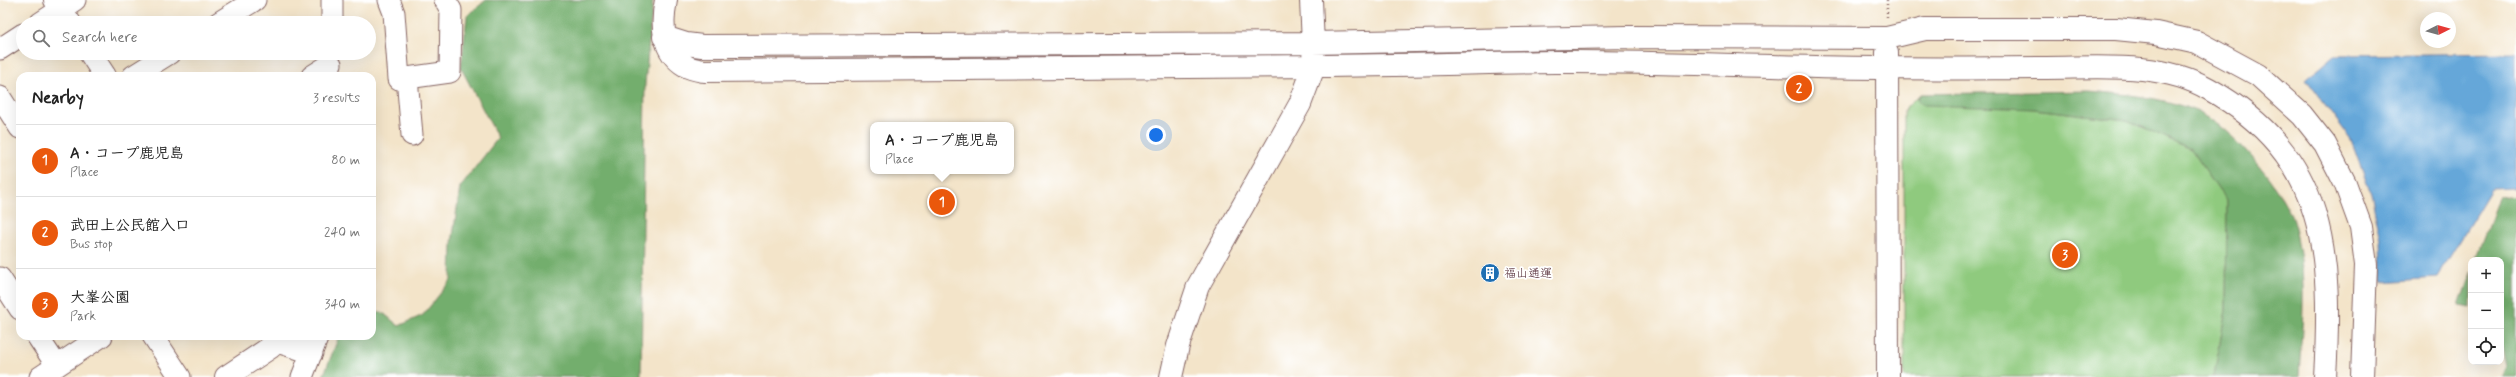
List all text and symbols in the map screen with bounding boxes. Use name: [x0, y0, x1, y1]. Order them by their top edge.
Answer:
north arrow: [2420, 12, 2456, 48]
search box: [16, 16, 376, 60]
icon: search: [30, 27, 52, 49]
text: Search here: [62, 28, 138, 48]
pin: 2: [1786, 73, 1812, 103]
text: Nearby: [32, 87, 84, 109]
text: 3 results: [313, 90, 360, 107]
popup: [870, 122, 1014, 174]
your location: [1146, 125, 1166, 145]
text: A・コープ鹿児島: [885, 131, 999, 151]
text: A・コープ鹿児島: [70, 144, 184, 164]
text: Place: [885, 151, 914, 168]
text: 1: [42, 152, 48, 169]
text: 80 m: [331, 152, 360, 169]
text: Place: [70, 164, 99, 181]
pin: 1: [929, 187, 955, 217]
text: 武田上公民館入口: [70, 216, 190, 236]
text: 2: [42, 224, 48, 241]
text: 240 m: [324, 224, 360, 241]
text: Bus stop: [70, 236, 113, 253]
pin: 3: [2052, 240, 2078, 270]
map controls: [2468, 257, 2504, 365]
button: +: [2468, 257, 2504, 293]
building icon: 福山通運: [1479, 262, 1501, 284]
place label: 福山通運: [1504, 266, 1552, 282]
text: 大峯公園: [70, 288, 130, 308]
button: −: [2468, 293, 2504, 329]
text: 3: [42, 296, 48, 313]
text: 340 m: [325, 296, 360, 313]
text: Park: [70, 308, 96, 325]
button: locate: [2468, 329, 2504, 365]

